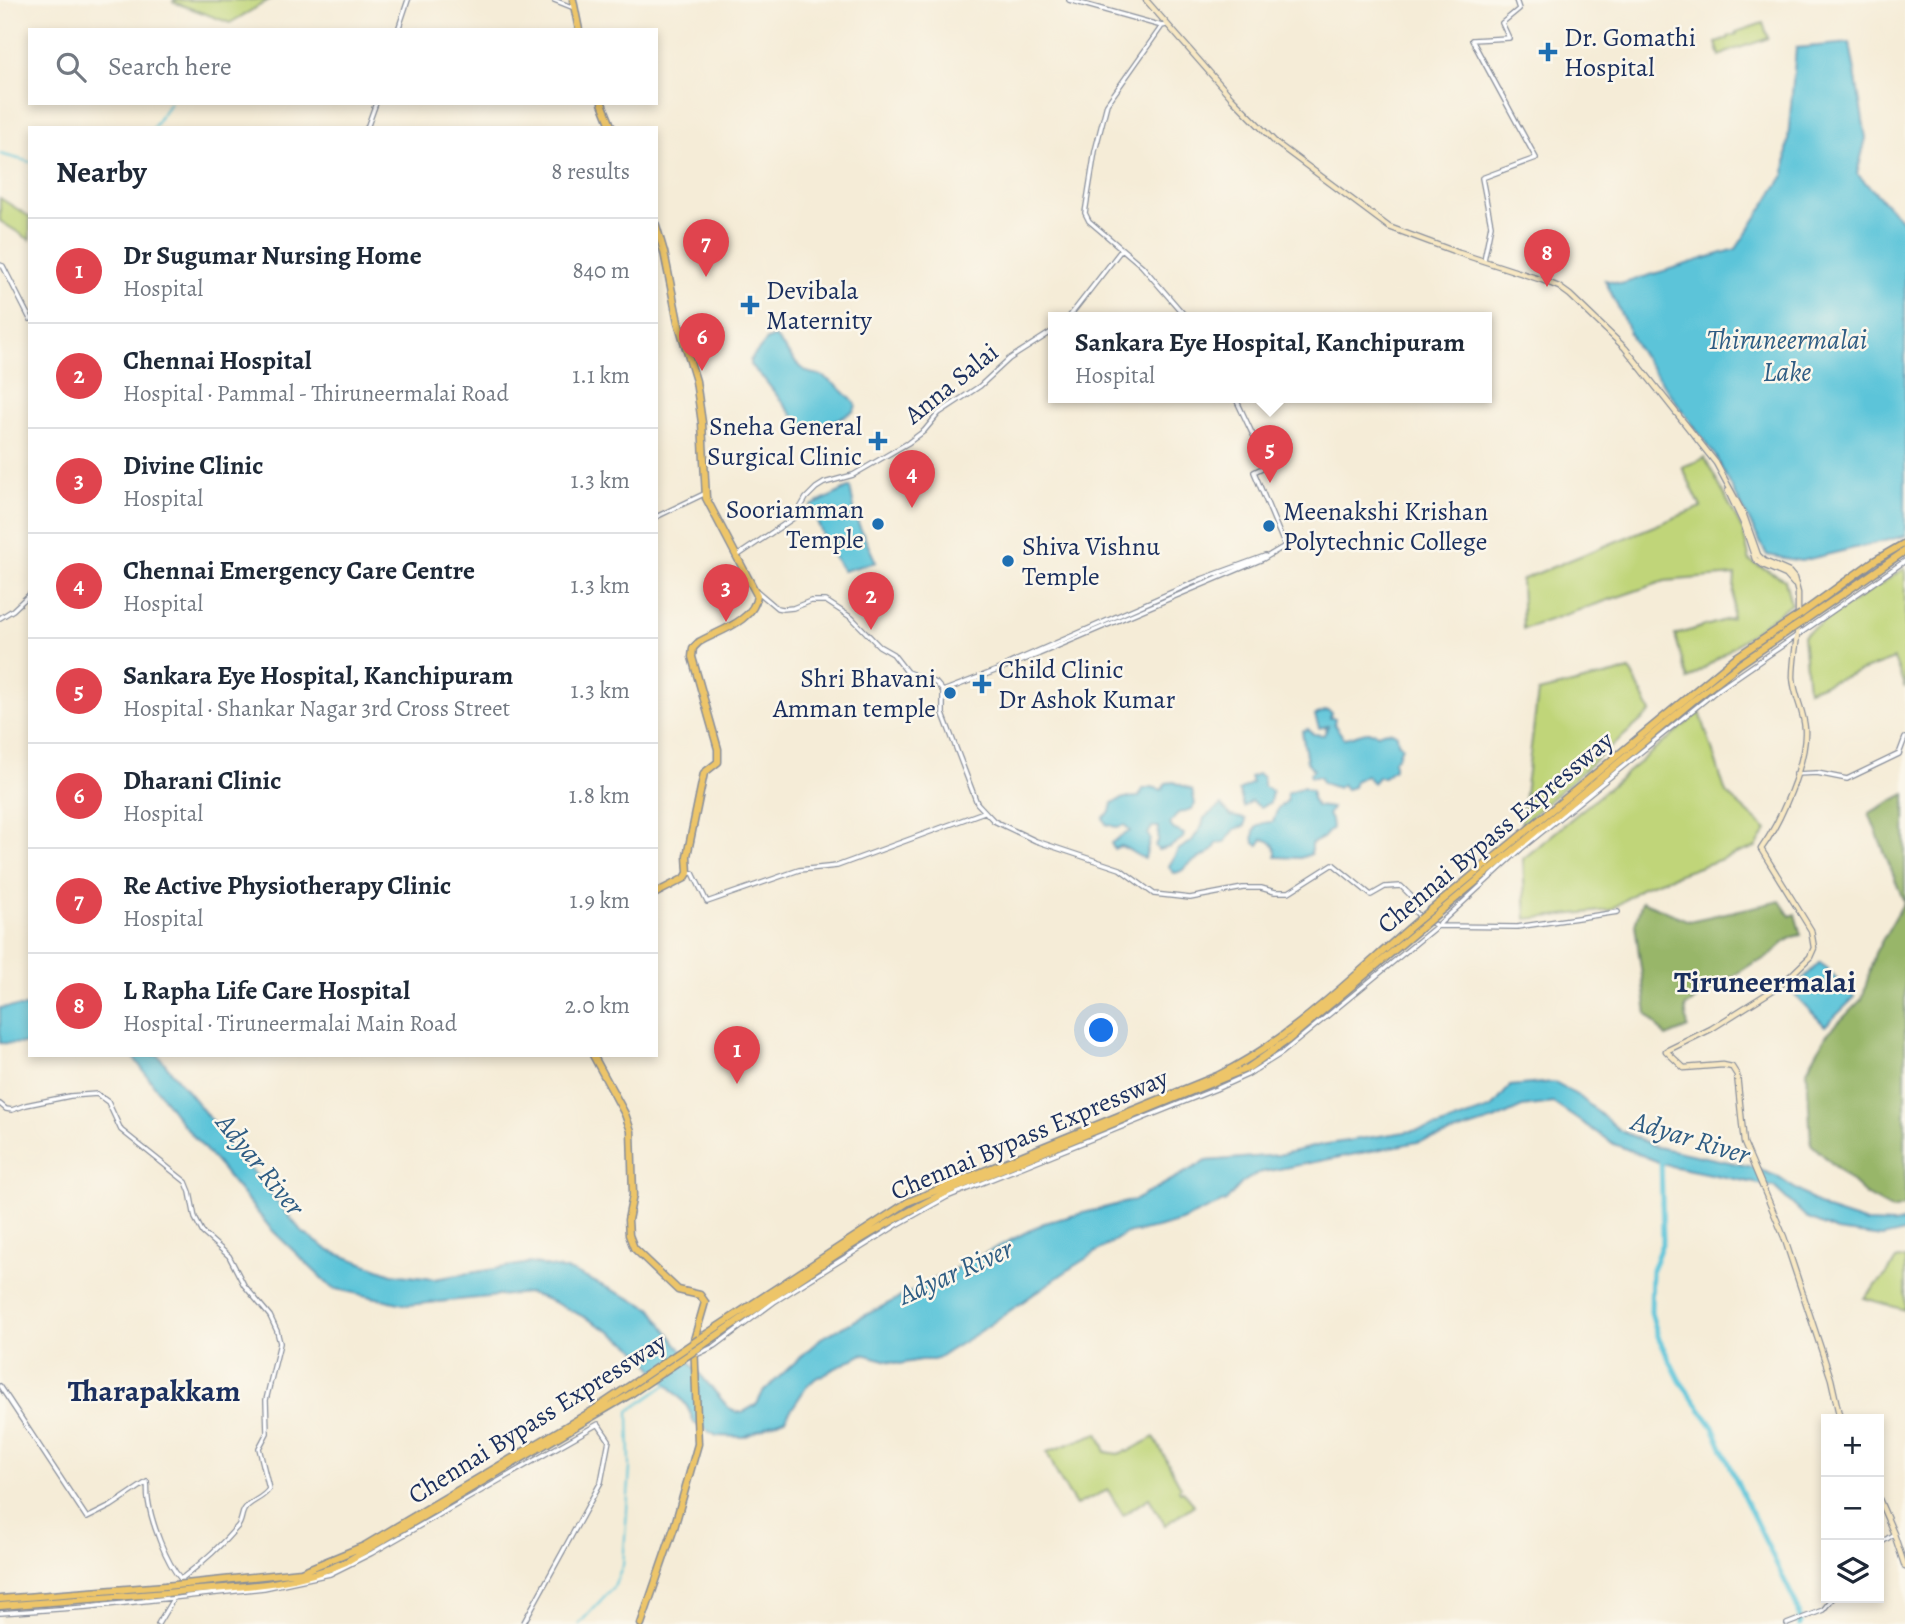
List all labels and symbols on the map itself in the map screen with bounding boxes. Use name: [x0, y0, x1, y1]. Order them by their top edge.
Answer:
place label: Dr. Gomathi Hospital: [1564, 20, 1696, 85]
marker: Dr. Gomathi Hospital: [1538, 42, 1558, 62]
pin: 7: [683, 219, 729, 277]
pin: 8: [1524, 229, 1570, 287]
place label: Devibala Maternity: [766, 273, 872, 338]
marker: Devibala Maternity: [740, 295, 760, 315]
pin: 6: [679, 313, 725, 371]
water label: Thiruneermalai Lake: [1707, 321, 1867, 391]
street label: Anna Salai: [896, 335, 1006, 433]
place label: Sneha General Surgical Clinic: [707, 409, 862, 474]
pin: 5: [1247, 425, 1293, 483]
marker: Sneha General Surgical Clinic: [868, 431, 888, 451]
pin: 4: [889, 450, 935, 508]
place label: Sooriamman Temple: [726, 492, 864, 557]
place label: Meenakshi Krishan Polytechnic College: [1283, 494, 1488, 559]
marker: Sooriamman Temple: [870, 516, 886, 532]
marker: Meenakshi Krishan Polytechnic College: [1261, 518, 1277, 534]
place label: Shiva Vishnu Temple: [1022, 529, 1161, 594]
marker: Shiva Vishnu Temple: [1000, 553, 1016, 569]
pin: 3: [703, 564, 749, 622]
pin: 2: [848, 572, 894, 630]
place label: Child Clinic Dr Ashok Kumar: [998, 652, 1176, 717]
place label: Shri Bhavani Amman temple: [772, 661, 936, 726]
marker: Child Clinic Dr Ashok Kumar: [972, 674, 992, 694]
marker: Shri Bhavani Amman temple: [942, 685, 958, 701]
street label: Chennai Bypass Expressway: [1370, 723, 1621, 942]
district label: Tiruneermalai: [1674, 962, 1856, 1002]
your location: [1084, 1013, 1118, 1047]
pin: 1: [714, 1026, 760, 1084]
street label: Chennai Bypass Expressway: [885, 1060, 1174, 1209]
water label: Adyar River: [1625, 1101, 1756, 1174]
water label: Adyar River: [206, 1104, 314, 1225]
water label: Adyar River: [890, 1229, 1020, 1315]
street label: Chennai Bypass Expressway: [401, 1324, 673, 1512]
district label: Tharapakkam: [68, 1371, 240, 1411]

